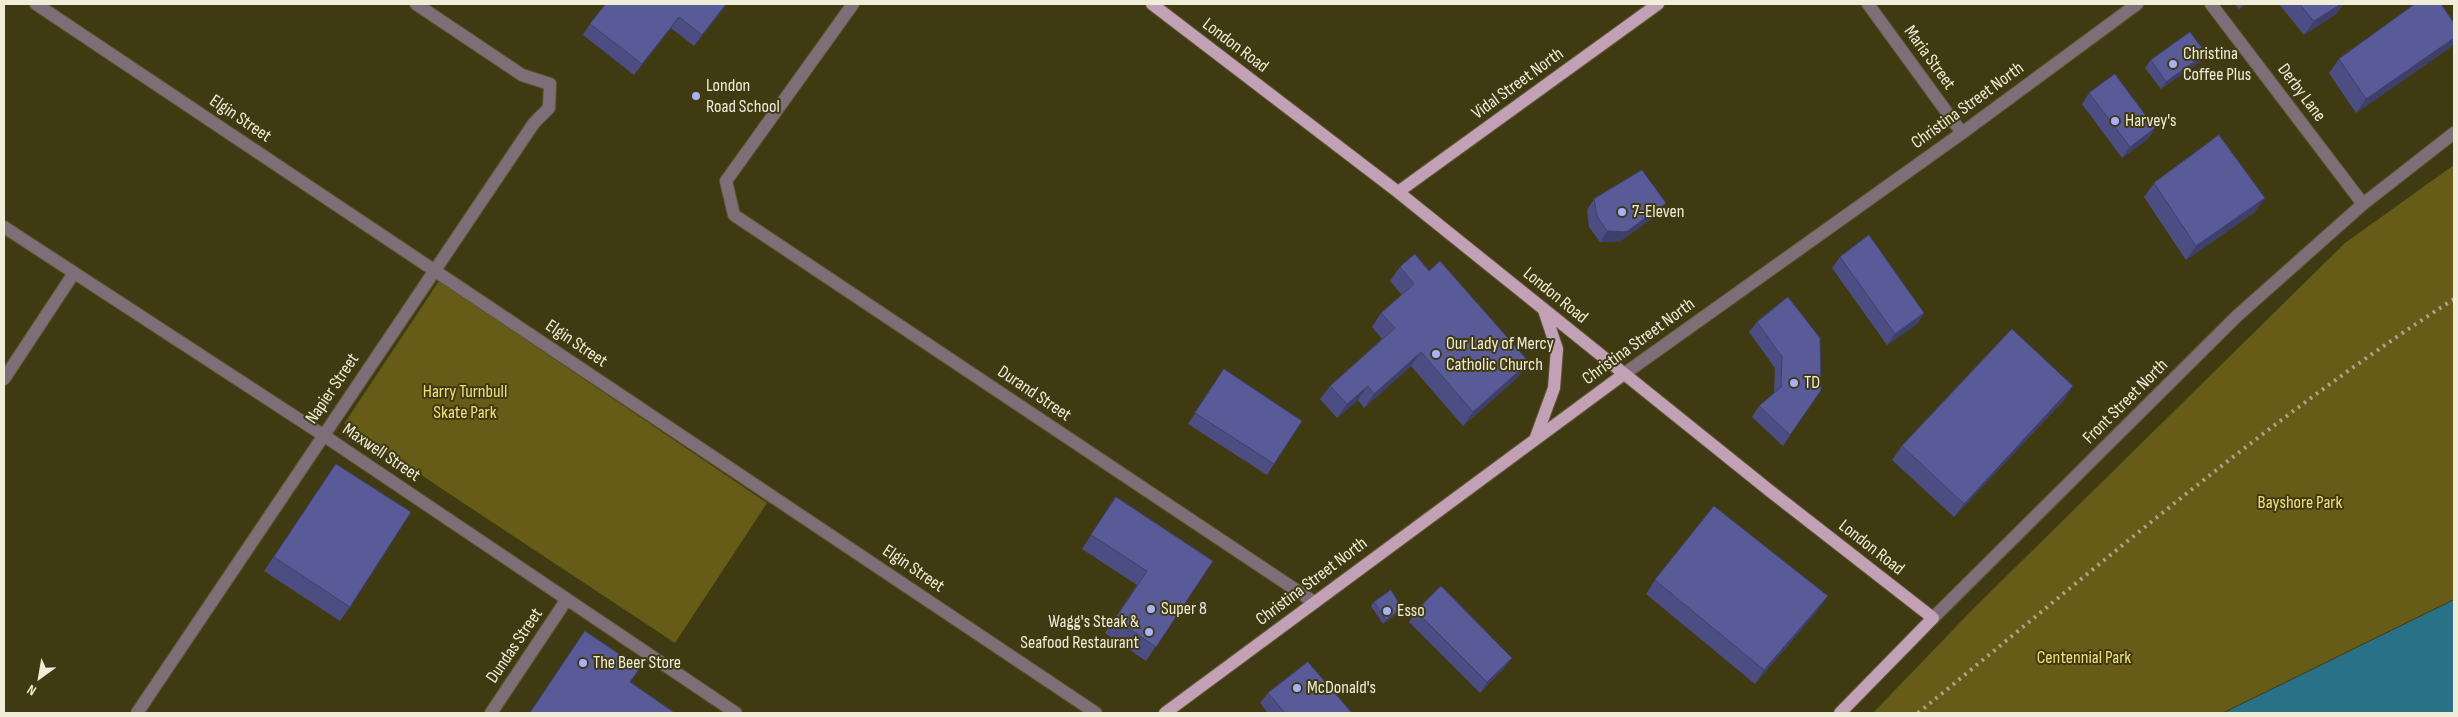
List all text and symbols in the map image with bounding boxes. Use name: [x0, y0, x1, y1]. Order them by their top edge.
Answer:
street label: London Road: [1198, 14, 1272, 78]
street label: Maria Street: [1899, 22, 1959, 94]
street label: Vidal Street North: [1468, 43, 1568, 125]
place label: Christina Coffee Plus: [2183, 43, 2251, 86]
street label: Christina Street North: [1908, 58, 2028, 154]
marker: Christina Coffee Plus: [2167, 58, 2179, 70]
street label: Derby Lane: [2272, 60, 2330, 126]
place label: London Road School: [706, 75, 780, 118]
marker: London Road School: [690, 90, 702, 102]
street label: Elgin Street: [205, 91, 275, 147]
place label: Harvey's: [2125, 110, 2177, 132]
marker: Harvey's: [2109, 115, 2121, 127]
place label: 7-Eleven: [1632, 201, 1685, 223]
marker: 7-Eleven: [1616, 206, 1628, 218]
street label: London Road: [1518, 263, 1592, 329]
street label: Christina Street North: [1579, 294, 1699, 390]
street label: Elgin Street: [541, 316, 611, 372]
place label: Our Lady of Mercy Catholic Church: [1446, 333, 1554, 376]
marker: Our Lady of Mercy Catholic Church: [1430, 348, 1442, 360]
street label: Napier Street: [302, 350, 364, 428]
street label: Front Street North: [2079, 355, 2173, 449]
street label: Durand Street: [993, 361, 1075, 427]
place label: TD: [1804, 372, 1820, 394]
marker: TD: [1788, 377, 1800, 389]
park label: Harry Turnbull Skate Park: [423, 381, 507, 424]
street label: Maxwell Street: [338, 419, 424, 487]
park label: Bayshore Park: [2258, 492, 2342, 514]
street label: London Road: [1834, 516, 1908, 580]
street label: Christina Street North: [1252, 533, 1372, 631]
street label: Elgin Street: [878, 541, 948, 597]
place label: Super 8: [1161, 598, 1207, 620]
place label: Esso: [1397, 600, 1425, 622]
marker: Super 8: [1145, 603, 1157, 615]
street label: Dundas Street: [482, 604, 548, 688]
marker: Esso: [1381, 605, 1393, 617]
place label: Wagg's Steak & Seafood Restaurant: [1020, 611, 1139, 654]
marker: Wagg's Steak & Seafood Restaurant: [1143, 626, 1155, 638]
park label: Centennial Park: [2037, 647, 2131, 669]
north arrow: [15, 652, 65, 702]
place label: The Beer Store: [593, 652, 681, 674]
marker: The Beer Store: [577, 657, 589, 669]
place label: McDonald's: [1307, 677, 1376, 699]
text: N: [24, 681, 39, 699]
marker: McDonald's: [1291, 682, 1303, 694]

